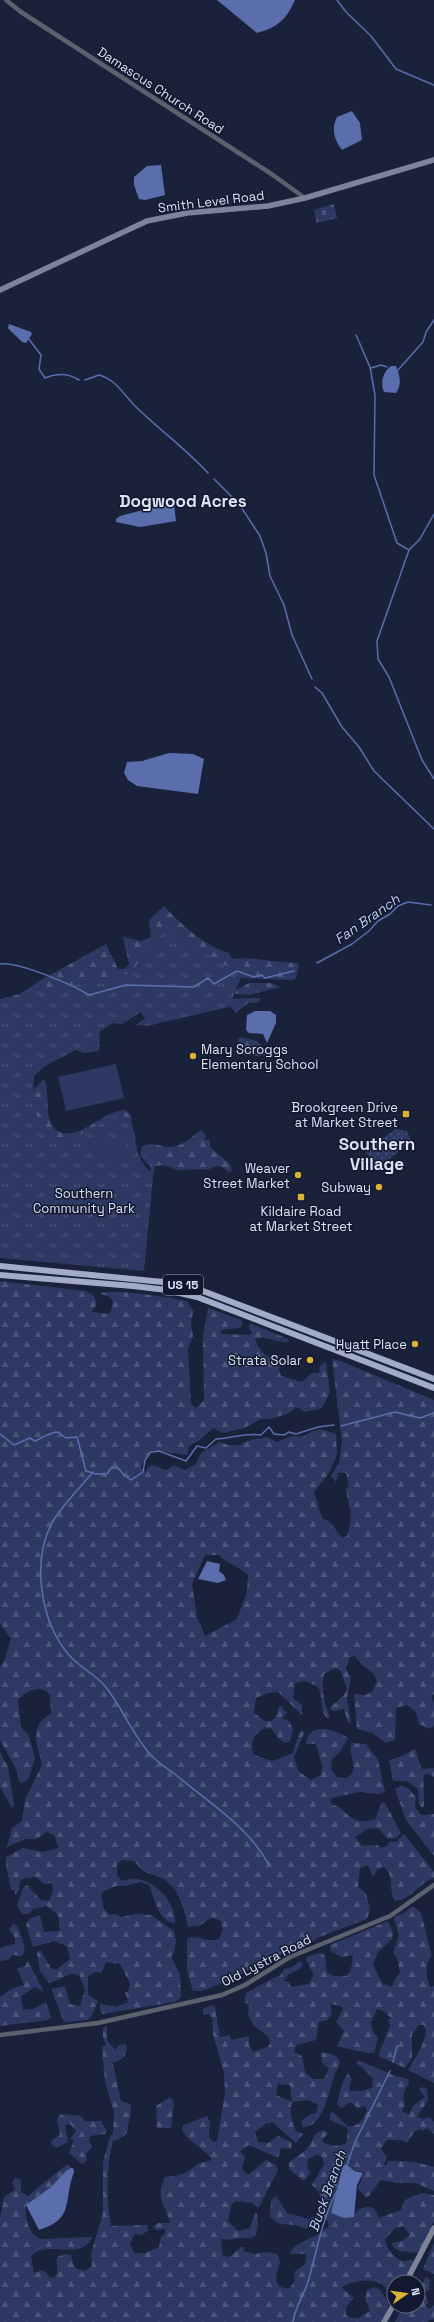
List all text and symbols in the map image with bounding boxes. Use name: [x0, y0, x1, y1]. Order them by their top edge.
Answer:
street label: Damascus Church Road: [94, 43, 227, 138]
street label: Smith Level Road: [157, 187, 265, 216]
district label: Dogwood Acres: [119, 490, 247, 512]
water label: Fan Branch: [331, 890, 403, 948]
place label: Mary Scroggs Elementary School: [201, 1041, 318, 1073]
marker: Mary Scroggs Elementary School: [188, 1051, 198, 1061]
place label: Brookgreen Drive at Market Street: [291, 1099, 398, 1131]
marker: Brookgreen Drive at Market Street: [401, 1109, 411, 1119]
district label: Southern Village: [339, 1133, 415, 1175]
place label: Weaver Street Market: [203, 1160, 290, 1192]
marker: Weaver Street Market: [293, 1170, 303, 1180]
place label: Subway: [321, 1179, 371, 1196]
marker: Subway: [374, 1182, 384, 1192]
park label: Southern Community Park: [33, 1185, 135, 1217]
marker: Kildaire Road at Market Street: [296, 1192, 306, 1202]
place label: Kildaire Road at Market Street: [249, 1203, 353, 1235]
road number: US 15: [163, 1275, 203, 1295]
place label: Hyatt Place: [336, 1336, 407, 1353]
marker: Hyatt Place: [410, 1339, 420, 1349]
place label: Strata Solar: [228, 1352, 302, 1369]
marker: Strata Solar: [305, 1355, 315, 1365]
street label: Old Lystra Road: [218, 1930, 314, 1990]
water label: Buck Branch: [304, 2148, 350, 2234]
north arrow: [386, 2274, 426, 2314]
text: N: [408, 2287, 423, 2297]

